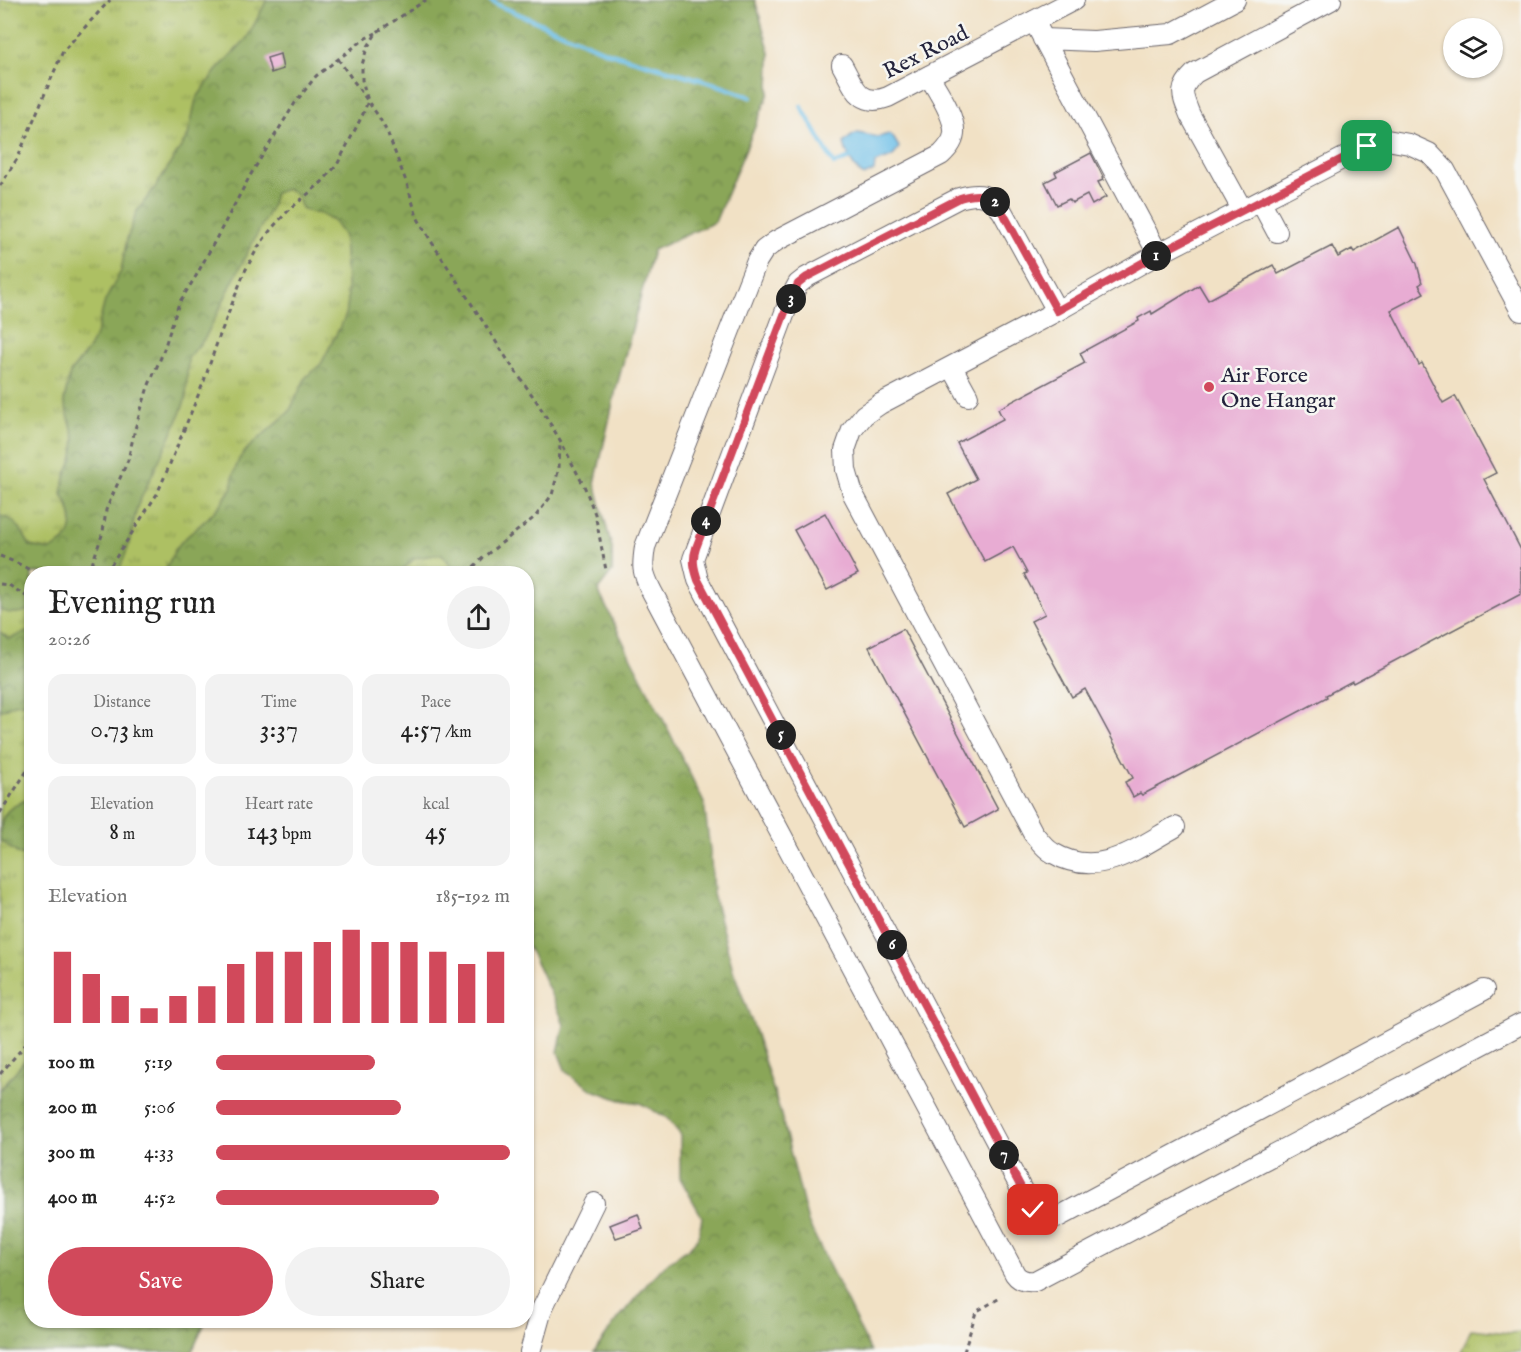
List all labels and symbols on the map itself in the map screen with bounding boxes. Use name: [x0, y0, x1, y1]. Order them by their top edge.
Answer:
street label: Rex Road: [879, 19, 973, 86]
pin: [1341, 120, 1392, 171]
pin: 2: [980, 187, 1010, 217]
pin: 1: [1141, 241, 1171, 271]
pin: 3: [776, 284, 806, 314]
place label: Air Force One Hangar: [1220, 362, 1336, 415]
marker: Air Force One Hangar: [1202, 380, 1216, 394]
pin: 4: [691, 506, 721, 536]
pin: 5: [766, 720, 796, 750]
pin: 6: [877, 930, 907, 960]
pin: 7: [989, 1140, 1019, 1170]
pin: [1007, 1184, 1058, 1235]

